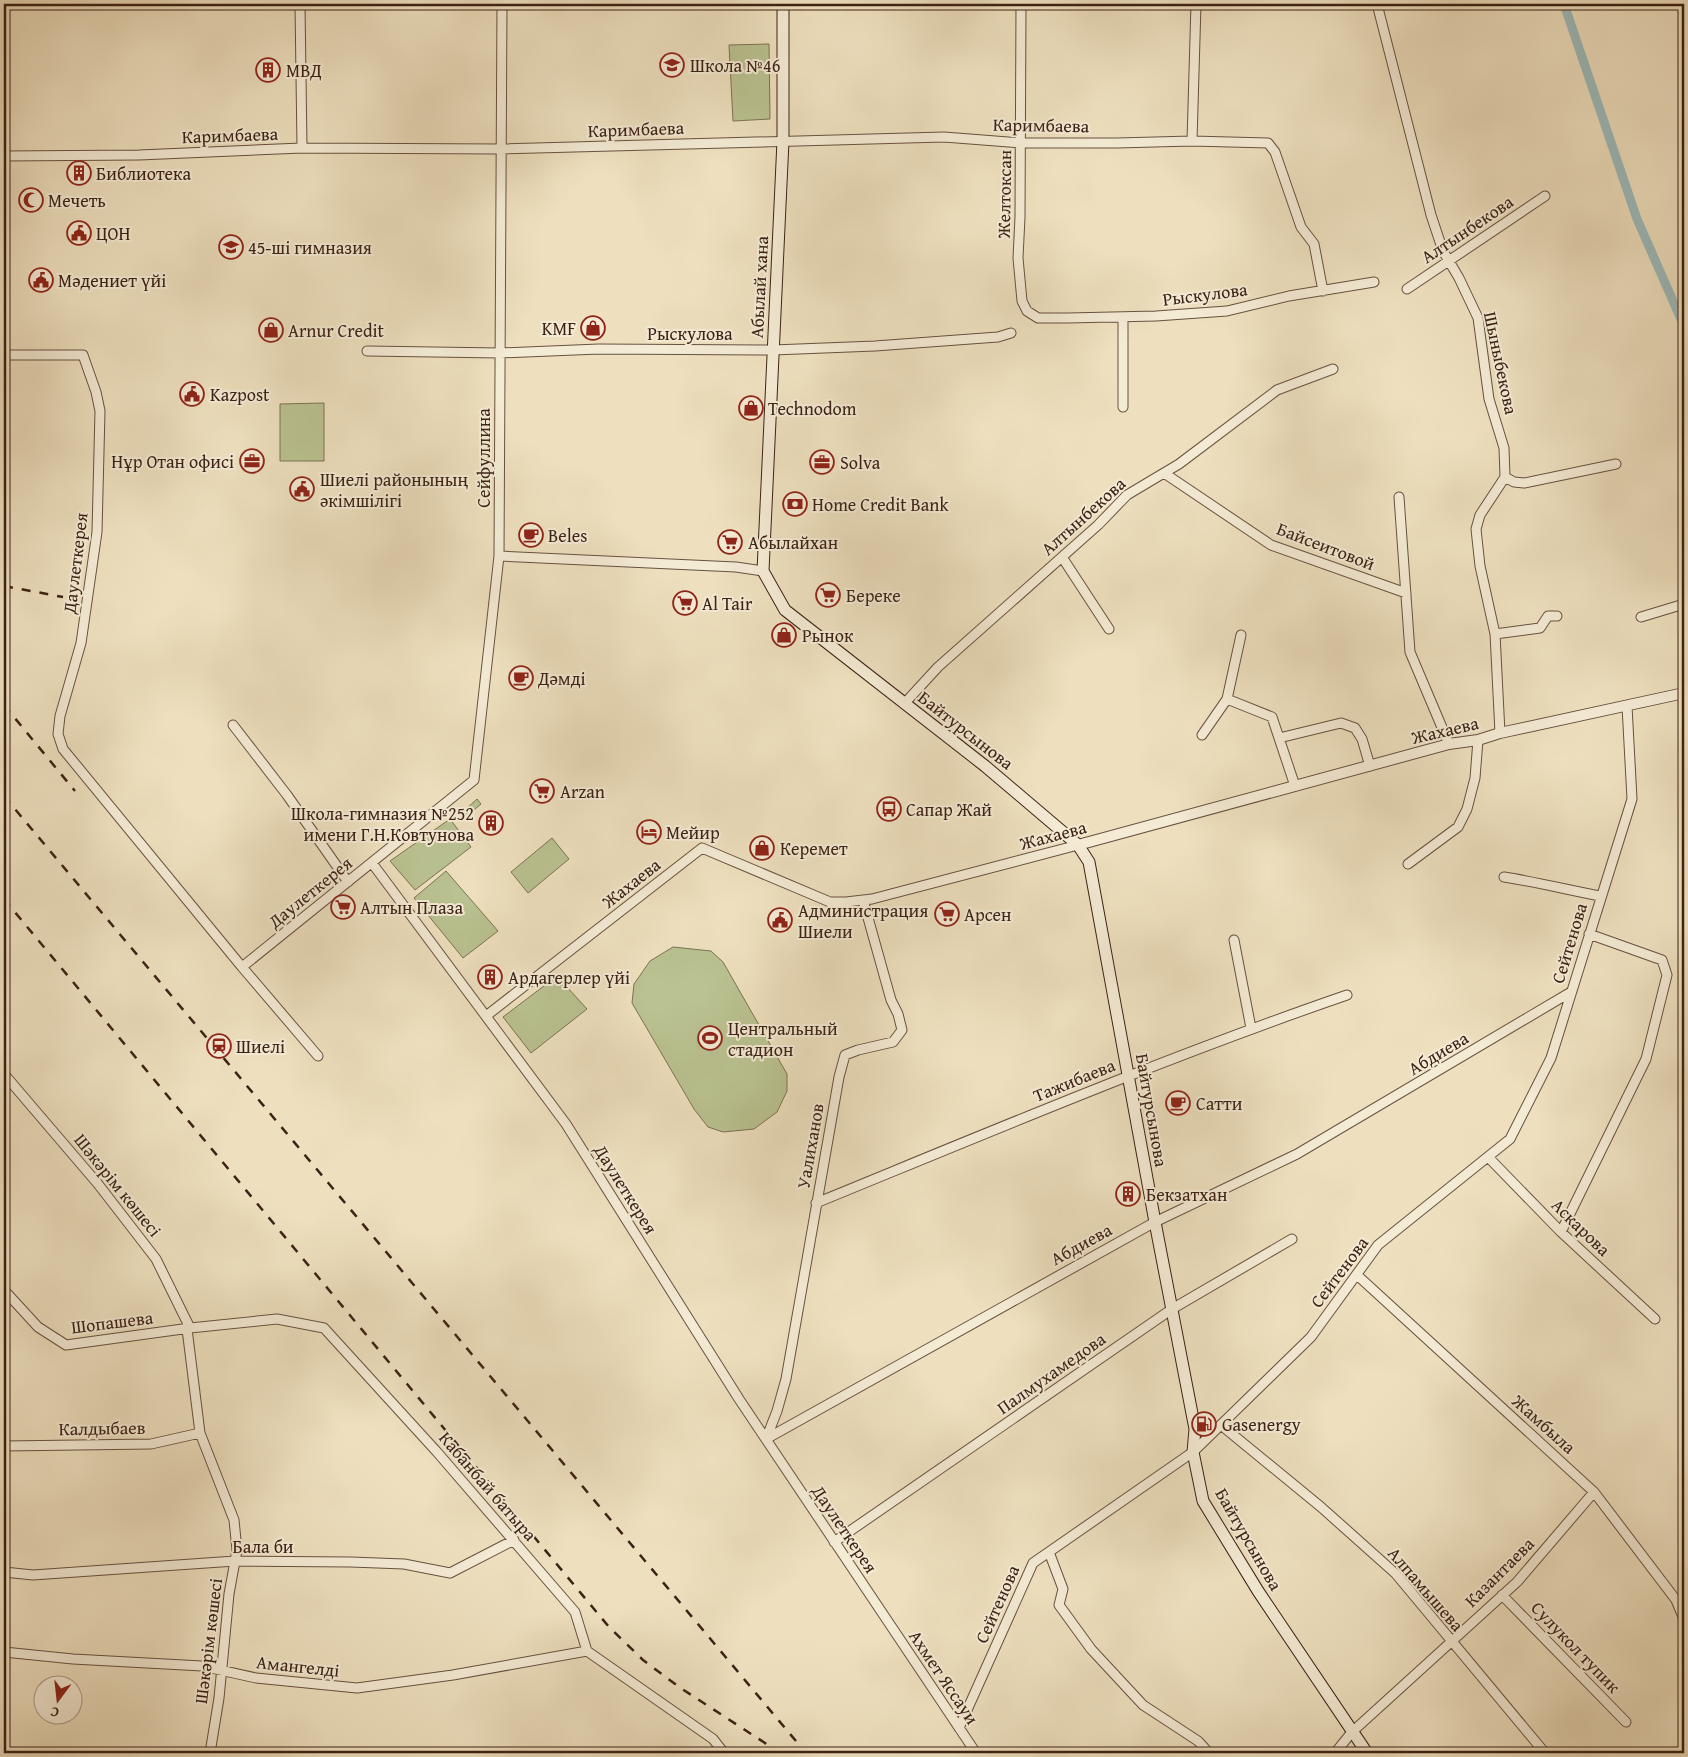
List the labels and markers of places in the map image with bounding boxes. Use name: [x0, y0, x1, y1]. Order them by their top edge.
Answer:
school or university icon: Школа №46: [659, 52, 685, 78]
place label: Школа №46: [690, 52, 780, 79]
building icon: МВД: [255, 57, 281, 83]
place label: МВД: [286, 57, 322, 84]
building icon: Библиотека: [66, 160, 92, 186]
place label: Библиотека: [96, 160, 191, 187]
mosque icon: Мечеть: [18, 187, 44, 213]
place label: Мечеть: [48, 187, 106, 214]
public building icon: ЦОН: [66, 220, 92, 246]
place label: ЦОН: [96, 220, 131, 247]
school or university icon: 45-ші гимназия: [218, 234, 244, 260]
place label: 45-ші гимназия: [248, 234, 372, 261]
public building icon: Мәдениет үйі: [28, 267, 54, 293]
place label: Мәдениет үйі: [58, 267, 166, 294]
place label: KMF: [542, 315, 576, 342]
shop icon: KMF: [580, 315, 606, 341]
shop icon: Arnur Credit: [258, 317, 284, 343]
place label: Arnur Credit: [288, 317, 385, 344]
public building icon: Kazpost: [179, 381, 205, 407]
place label: Kazpost: [210, 381, 270, 408]
shop icon: Technodom: [738, 395, 764, 421]
place label: Technodom: [768, 395, 857, 422]
place label: Нұр Отан офисі: [111, 448, 234, 475]
office icon: Нұр Отан офисі: [239, 448, 265, 474]
office icon: Solva: [809, 449, 835, 475]
place label: Solva: [840, 449, 881, 476]
place label: Шиелі районының әкімшілігі: [320, 466, 468, 514]
public building icon: Шиелі районының әкімшілігі: [289, 476, 315, 502]
bank icon: Home Credit Bank: [782, 491, 808, 517]
place label: Home Credit Bank: [812, 491, 949, 518]
cafe icon: Beles: [518, 522, 544, 548]
place label: Beles: [548, 522, 587, 549]
supermarket icon: Абылайхан: [717, 529, 743, 555]
place label: Абылайхан: [748, 529, 838, 556]
supermarket icon: Береке: [815, 582, 841, 608]
place label: Береке: [846, 582, 901, 609]
supermarket icon: Al Tair: [672, 590, 698, 616]
place label: Al Tair: [702, 590, 753, 617]
shop icon: Рынок: [771, 622, 797, 648]
place label: Рынок: [802, 622, 854, 649]
cafe icon: Дәмді: [508, 665, 534, 691]
place label: Дәмді: [537, 665, 586, 692]
supermarket icon: Arzan: [529, 778, 555, 804]
place label: Arzan: [560, 778, 605, 805]
bus stop icon: Сапар Жай: [876, 796, 902, 822]
place label: Сапар Жай: [906, 796, 992, 823]
place label: Школа-гимназия №252 имени Г.Н.Ковтунова: [291, 800, 474, 848]
building icon: Школа-гимназия №252 имени Г.Н.Ковтунова: [478, 810, 504, 836]
hotel icon: Мейир: [636, 819, 662, 845]
place label: Мейир: [666, 819, 720, 846]
shop icon: Керемет: [749, 835, 775, 861]
place label: Керемет: [780, 835, 848, 862]
supermarket icon: Алтын Плаза: [330, 894, 356, 920]
place label: Алтын Плаза: [360, 894, 463, 921]
place label: Администрация Шиели: [798, 897, 928, 945]
supermarket icon: Арсен: [934, 901, 960, 927]
place label: Арсен: [964, 901, 1012, 928]
public building icon: Администрация Шиели: [767, 907, 793, 933]
building icon: Ардагерлер үйі: [477, 964, 503, 990]
place label: Ардагерлер үйі: [508, 964, 630, 991]
place label: Центральный стадион: [728, 1015, 838, 1063]
sports icon: Центральный стадион: [697, 1025, 723, 1051]
station icon: Шиелі: [206, 1033, 232, 1059]
place label: Шиелі: [236, 1033, 285, 1060]
cafe icon: Сатти: [1165, 1090, 1191, 1116]
place label: Сатти: [1196, 1090, 1243, 1117]
building icon: Бекзатхан: [1115, 1181, 1141, 1207]
place label: Бекзатхан: [1146, 1181, 1227, 1208]
fuel station icon: Gasenergy: [1191, 1411, 1217, 1437]
place label: Gasenergy: [1222, 1411, 1301, 1438]

